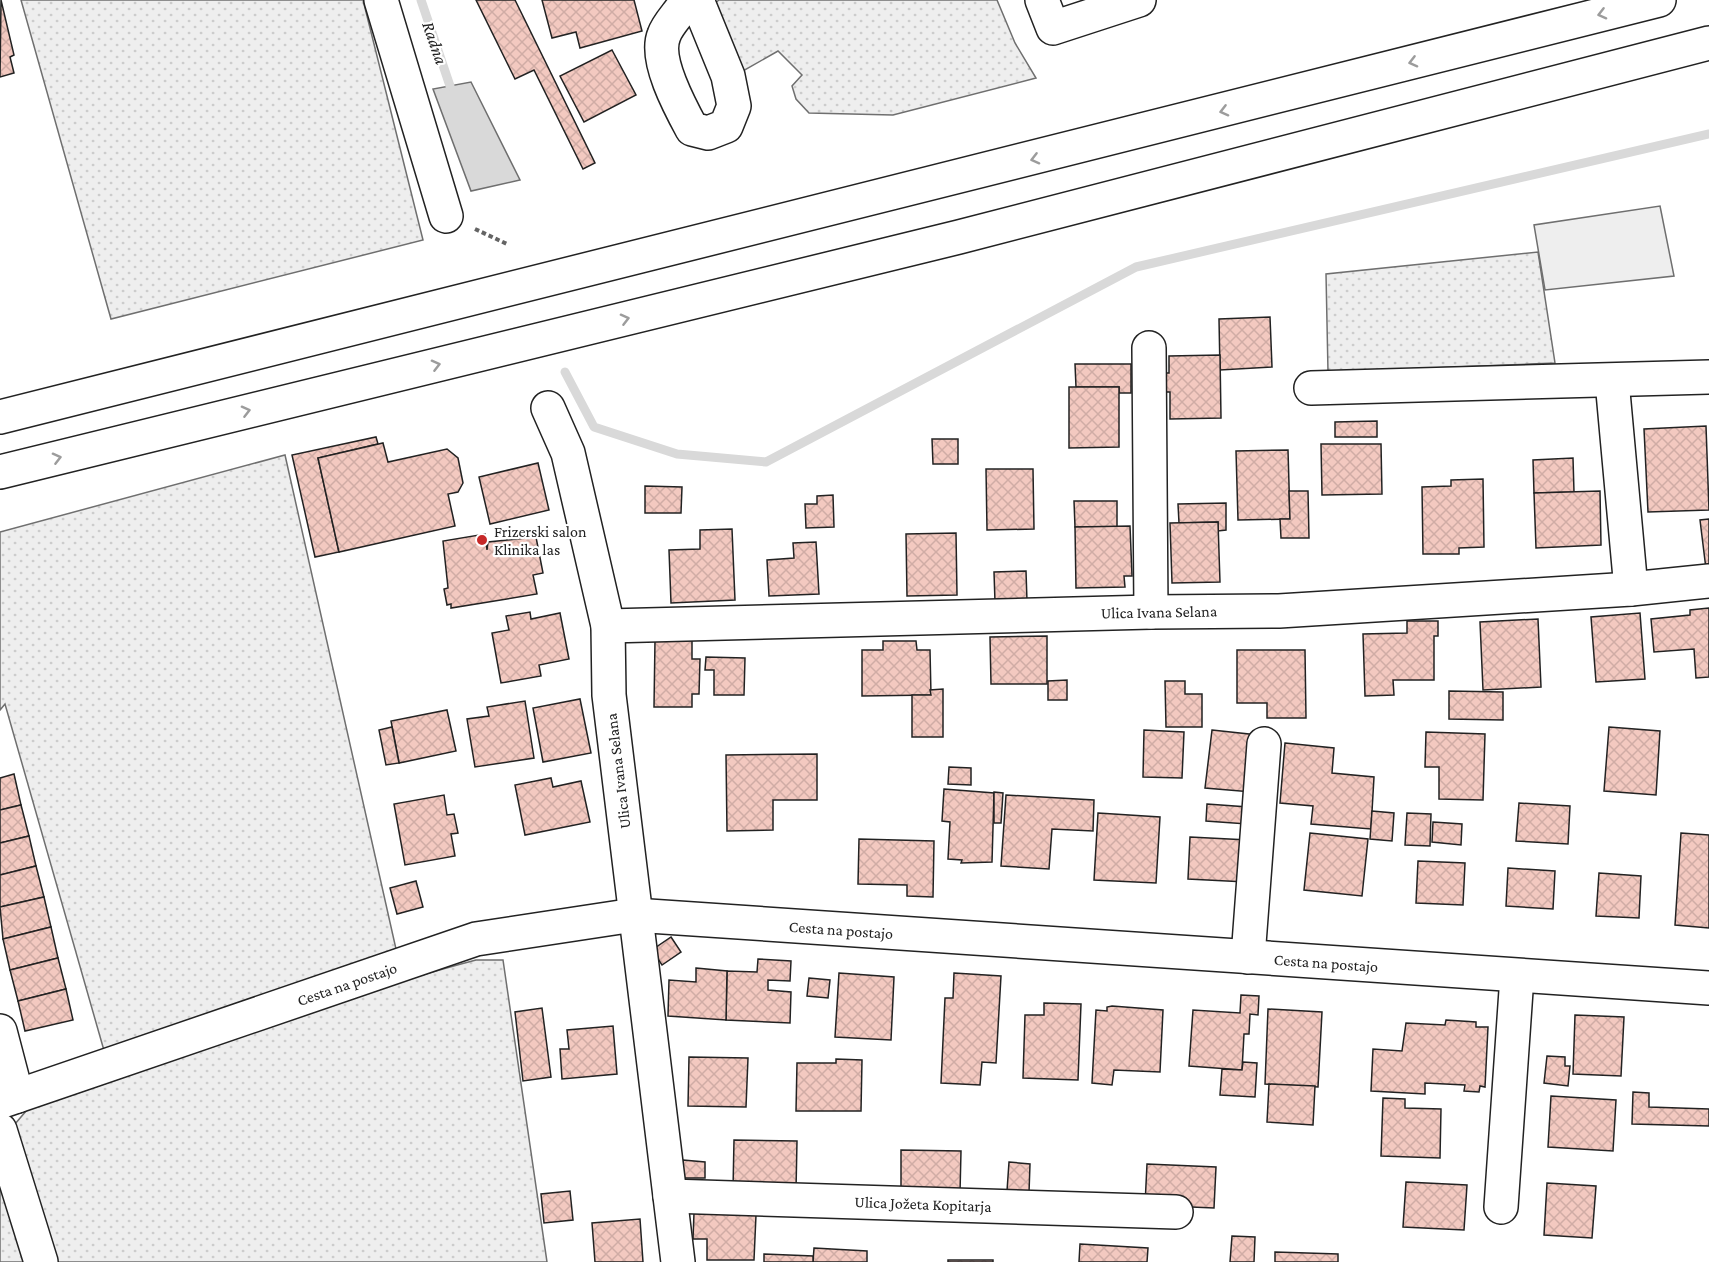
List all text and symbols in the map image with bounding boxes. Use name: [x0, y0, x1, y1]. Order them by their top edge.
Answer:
one-way arrow: [1597, 7, 1607, 20]
water label: Radna: [418, 19, 452, 68]
one-way arrow: [1408, 55, 1418, 68]
one-way arrow: [1219, 103, 1229, 116]
one-way arrow: [1030, 151, 1040, 164]
one-way arrow: [620, 313, 630, 326]
one-way arrow: [430, 359, 440, 372]
one-way arrow: [241, 406, 251, 419]
one-way arrow: [52, 452, 62, 465]
place label: Frizerski salon Klinika las: [494, 523, 587, 558]
marker: Frizerski salon Klinika las: [475, 533, 489, 547]
street label: Ulica Ivana Selana: [1101, 602, 1218, 622]
street label: Ulica Ivana Selana: [602, 712, 634, 830]
street label: Cesta na postajo: [788, 918, 894, 943]
street label: Cesta na postajo: [1273, 951, 1379, 976]
street label: Cesta na postajo: [295, 959, 399, 1010]
street label: Ulica Jožeta Kopitarja: [854, 1193, 992, 1216]

